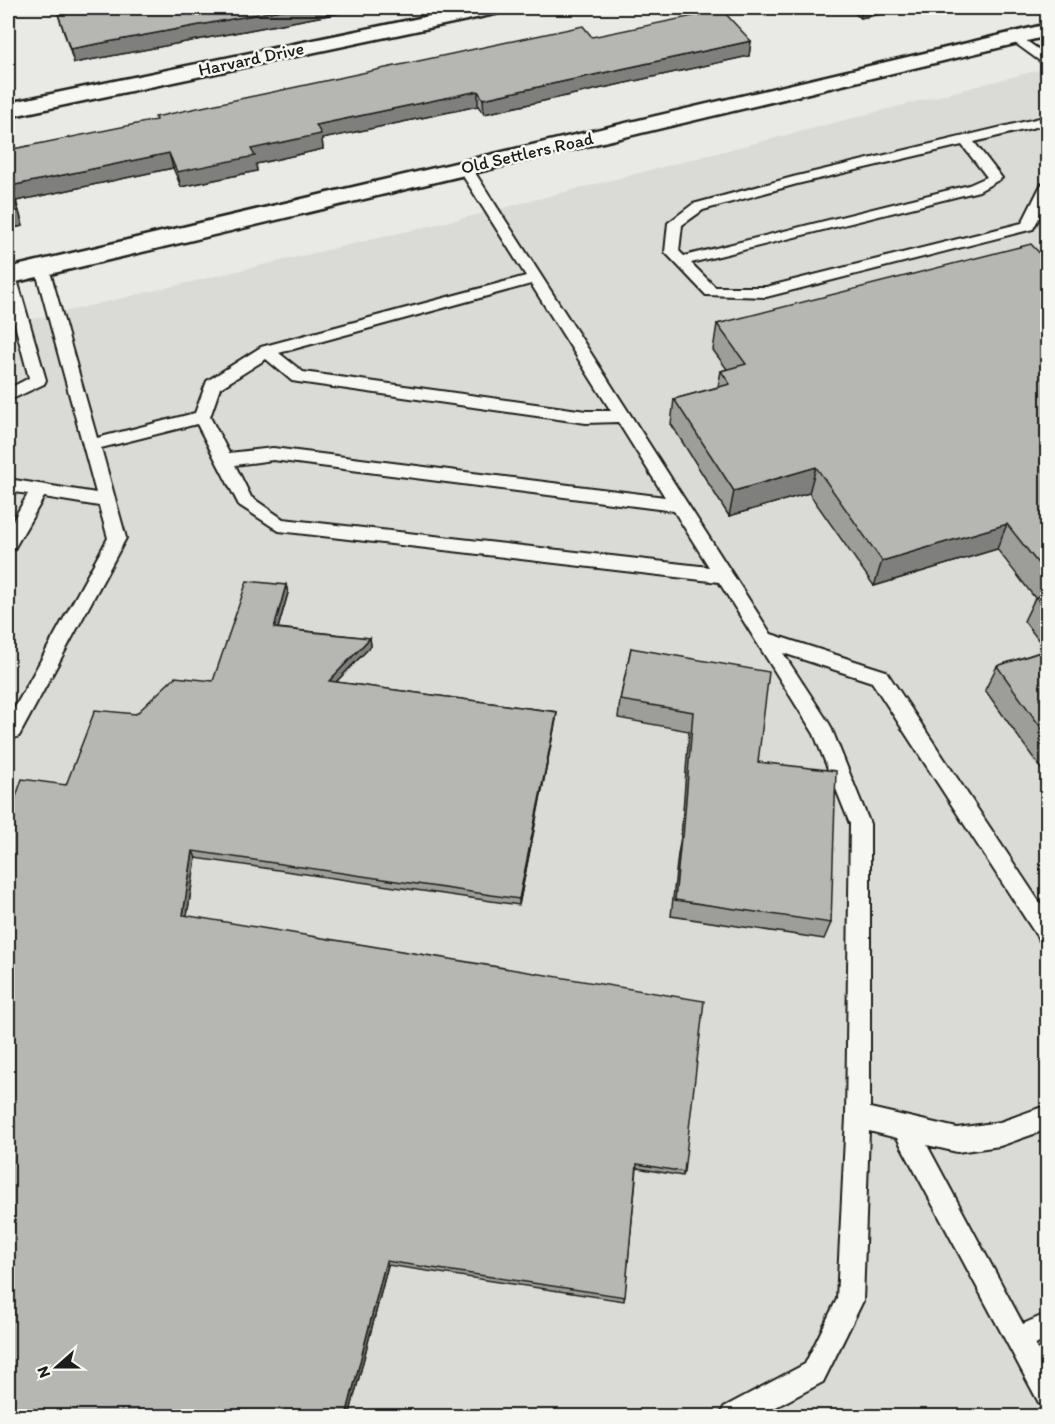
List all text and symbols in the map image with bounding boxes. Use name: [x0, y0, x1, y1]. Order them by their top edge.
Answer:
street label: Harvard Drive: [196, 37, 306, 81]
street label: Old Settlers Road: [459, 127, 596, 179]
north arrow: [27, 1337, 87, 1397]
text: N: [33, 1364, 54, 1381]

